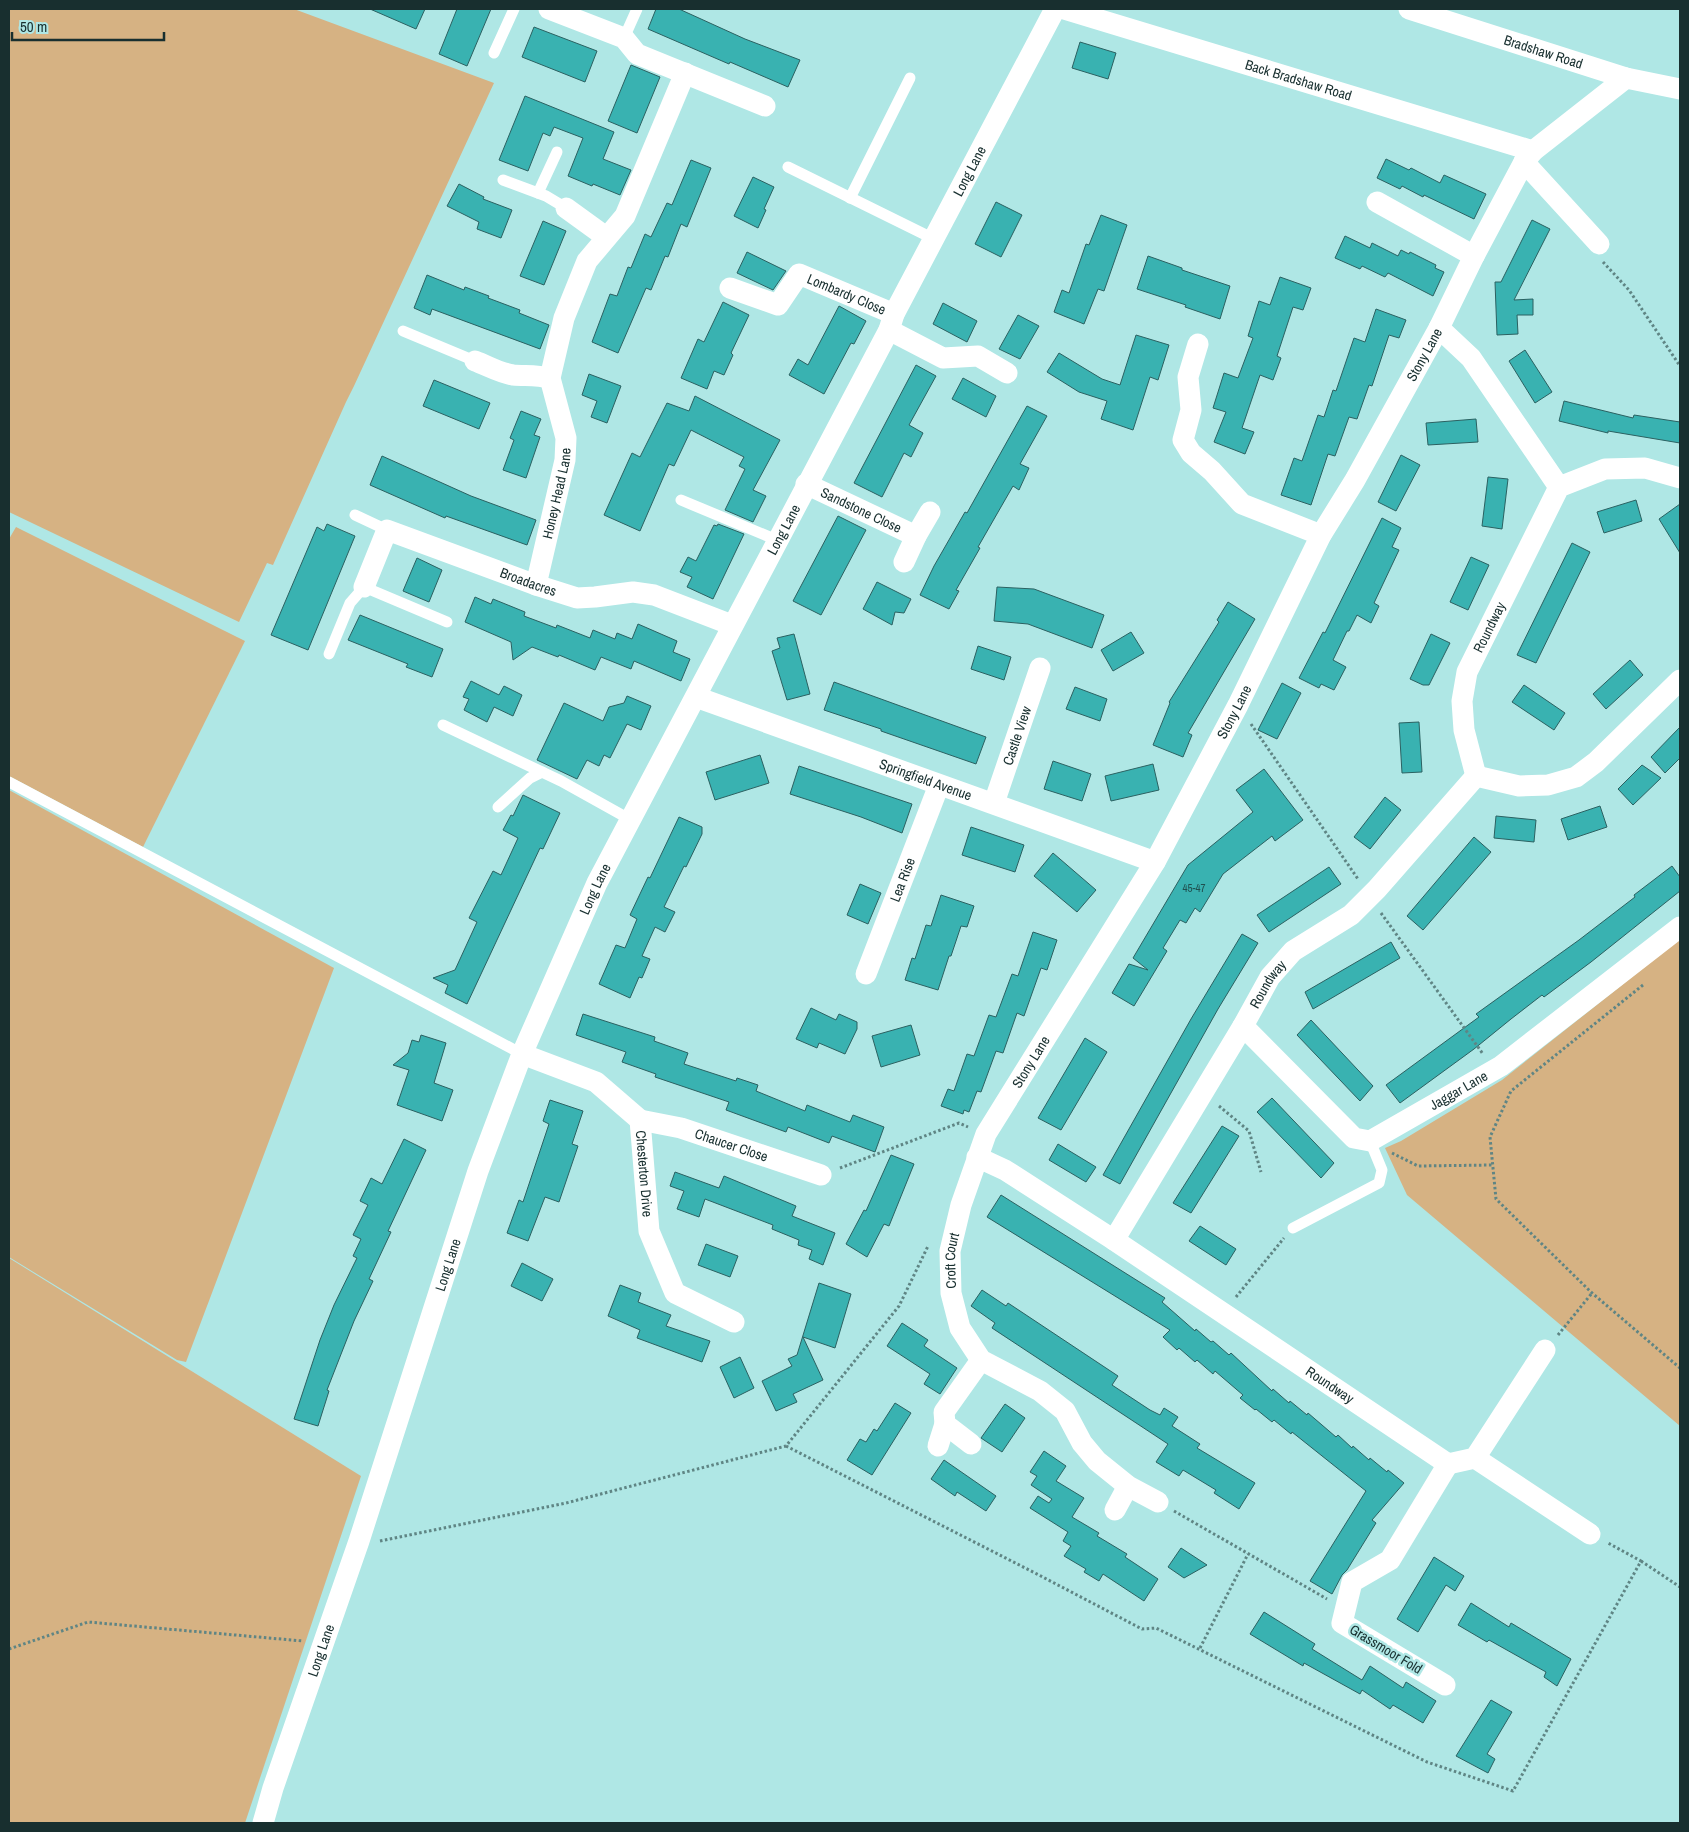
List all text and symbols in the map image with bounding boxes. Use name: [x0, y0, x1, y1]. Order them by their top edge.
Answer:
scale bar: [12, 10, 165, 42]
text: 50 m: [20, 16, 47, 37]
street label: Bradshaw Road: [1502, 31, 1585, 73]
street label: Back Bradshaw Road: [1243, 55, 1354, 105]
street label: Long Lane: [949, 143, 990, 199]
street label: Lombardy Close: [805, 270, 889, 319]
street label: Stony Lane: [1402, 325, 1446, 384]
street label: Honey Head Lane: [538, 448, 575, 541]
street label: Sandstone Close: [818, 483, 905, 537]
street label: Long Lane: [763, 501, 804, 558]
street label: Broadacres: [498, 564, 559, 600]
street label: Roundway: [1469, 599, 1510, 656]
street label: Stony Lane: [1213, 682, 1255, 742]
street label: Castle View: [999, 703, 1036, 768]
street label: Springfield Avenue: [877, 755, 974, 804]
street label: Lea Rise: [886, 855, 919, 904]
street label: Long Lane: [575, 860, 615, 917]
house number: 45-47: [1182, 881, 1206, 895]
street label: Roundway: [1246, 956, 1290, 1011]
street label: Stony Lane: [1008, 1032, 1054, 1091]
street label: Jaggar Lane: [1426, 1067, 1491, 1114]
street label: Chaucer Close: [693, 1124, 770, 1166]
street label: Chesterton Drive: [632, 1130, 657, 1218]
street label: Croft Court: [941, 1231, 963, 1289]
street label: Long Lane: [431, 1236, 465, 1293]
street label: Roundway: [1302, 1362, 1358, 1408]
street label: Grassmoor Fold: [1346, 1620, 1426, 1678]
street label: Long Lane: [303, 1622, 338, 1679]

